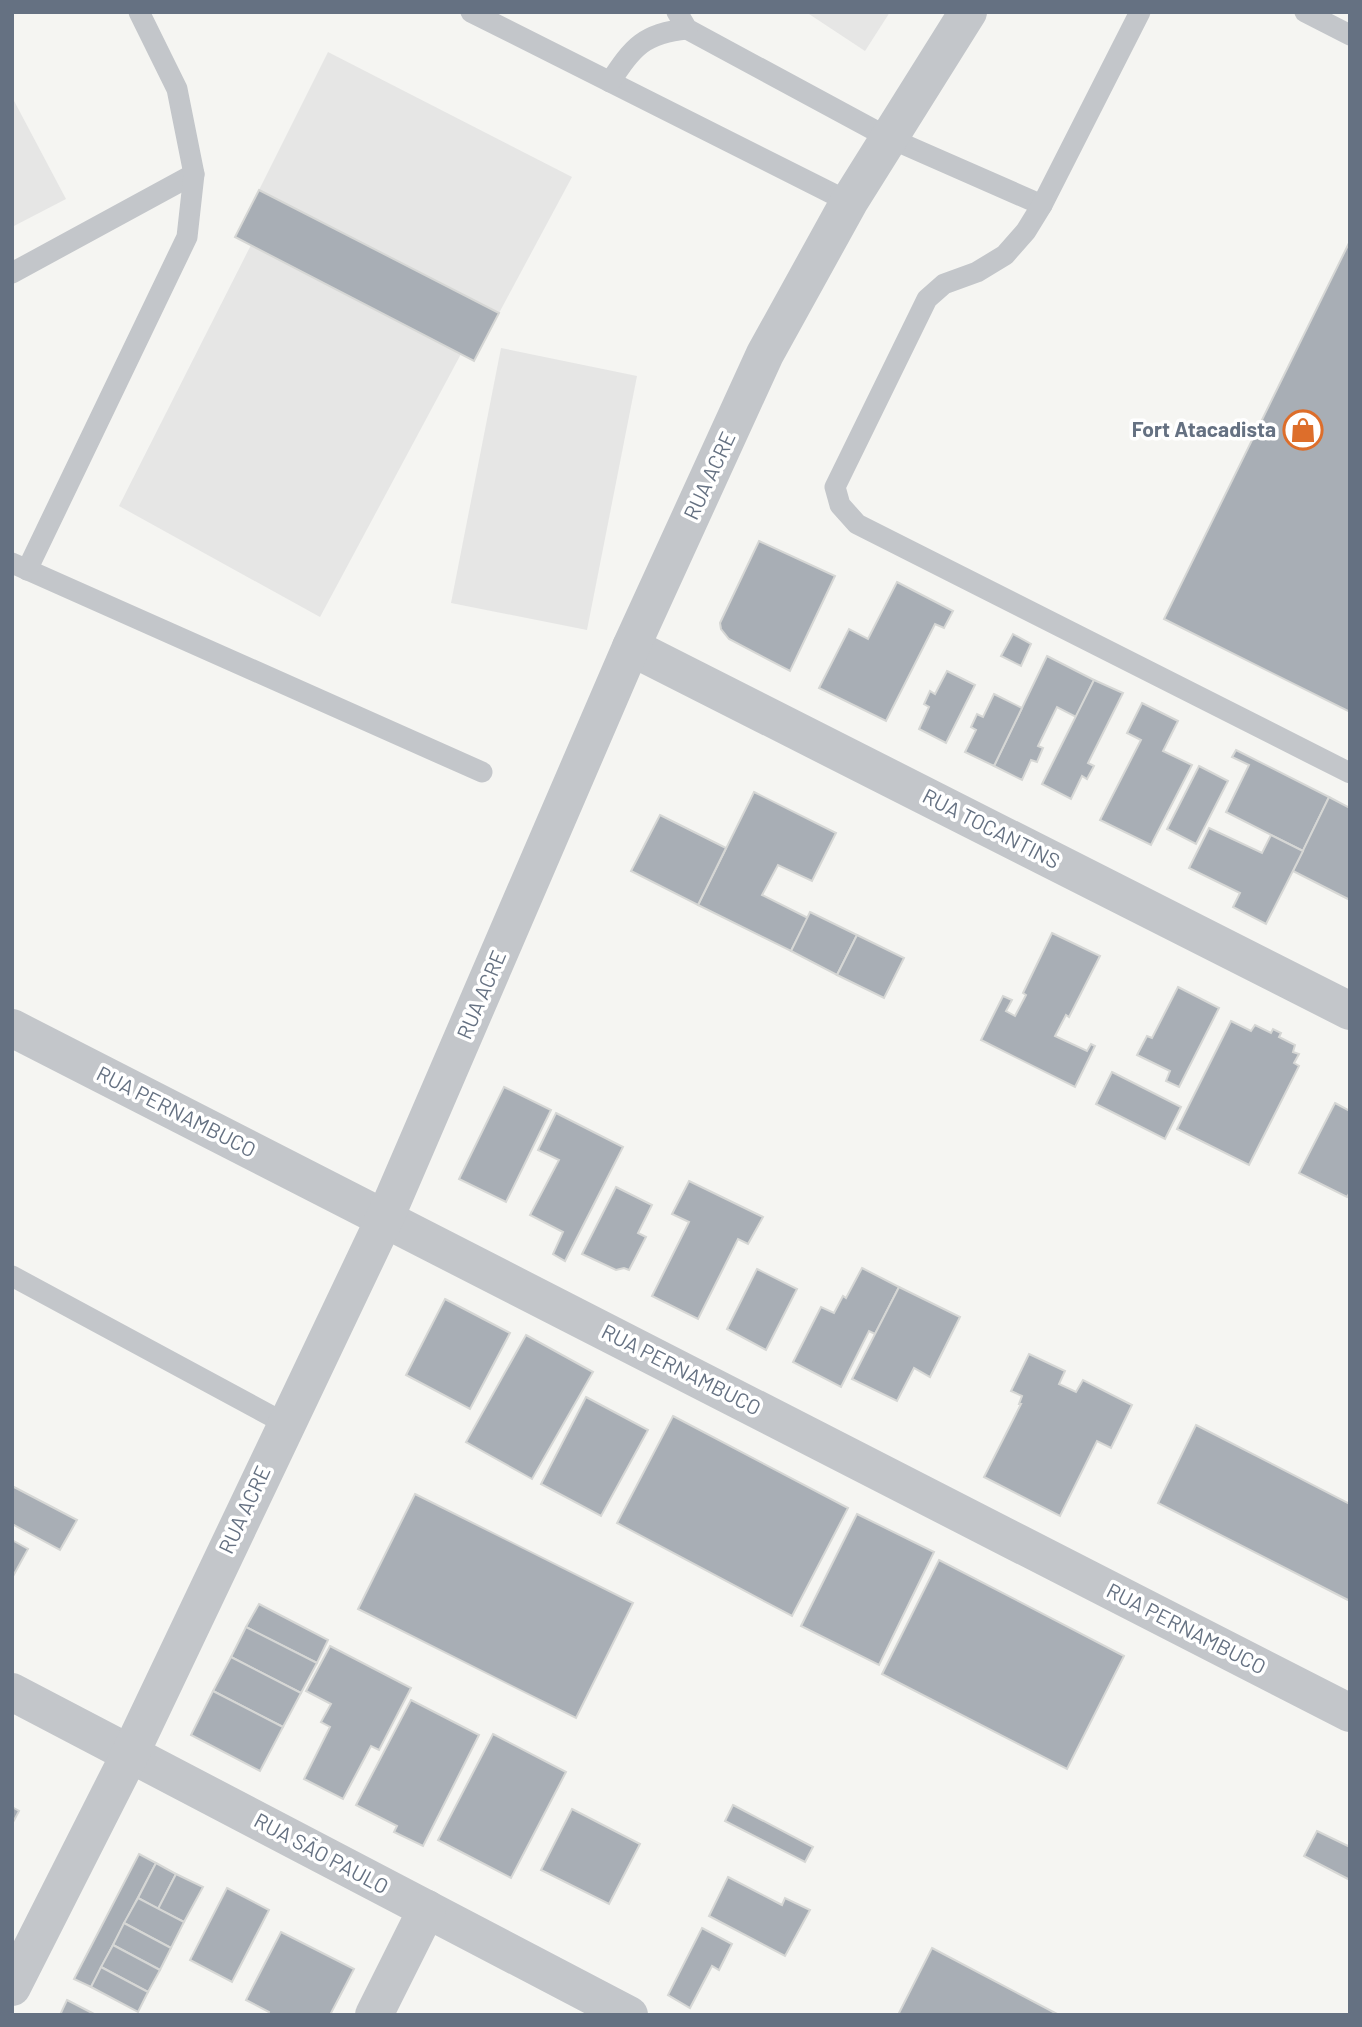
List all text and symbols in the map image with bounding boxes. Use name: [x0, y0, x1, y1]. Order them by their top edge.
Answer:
shop icon: Fort Atacadista: [1282, 409, 1324, 451]
place label: Fort Atacadista: [1132, 416, 1276, 441]
street label: RUA ACRE: [677, 427, 740, 523]
street label: RUA TOCANTINS: [919, 782, 1065, 873]
street label: RUA ACRE: [451, 946, 510, 1043]
street label: RUA PERNAMBUCO: [93, 1060, 261, 1162]
street label: RUA PERNAMBUCO: [598, 1318, 766, 1420]
street label: RUA ACRE: [212, 1461, 275, 1557]
street label: RUA PERNAMBUCO: [1103, 1577, 1271, 1679]
street label: RUA SÃO PAULO: [250, 1807, 393, 1899]

